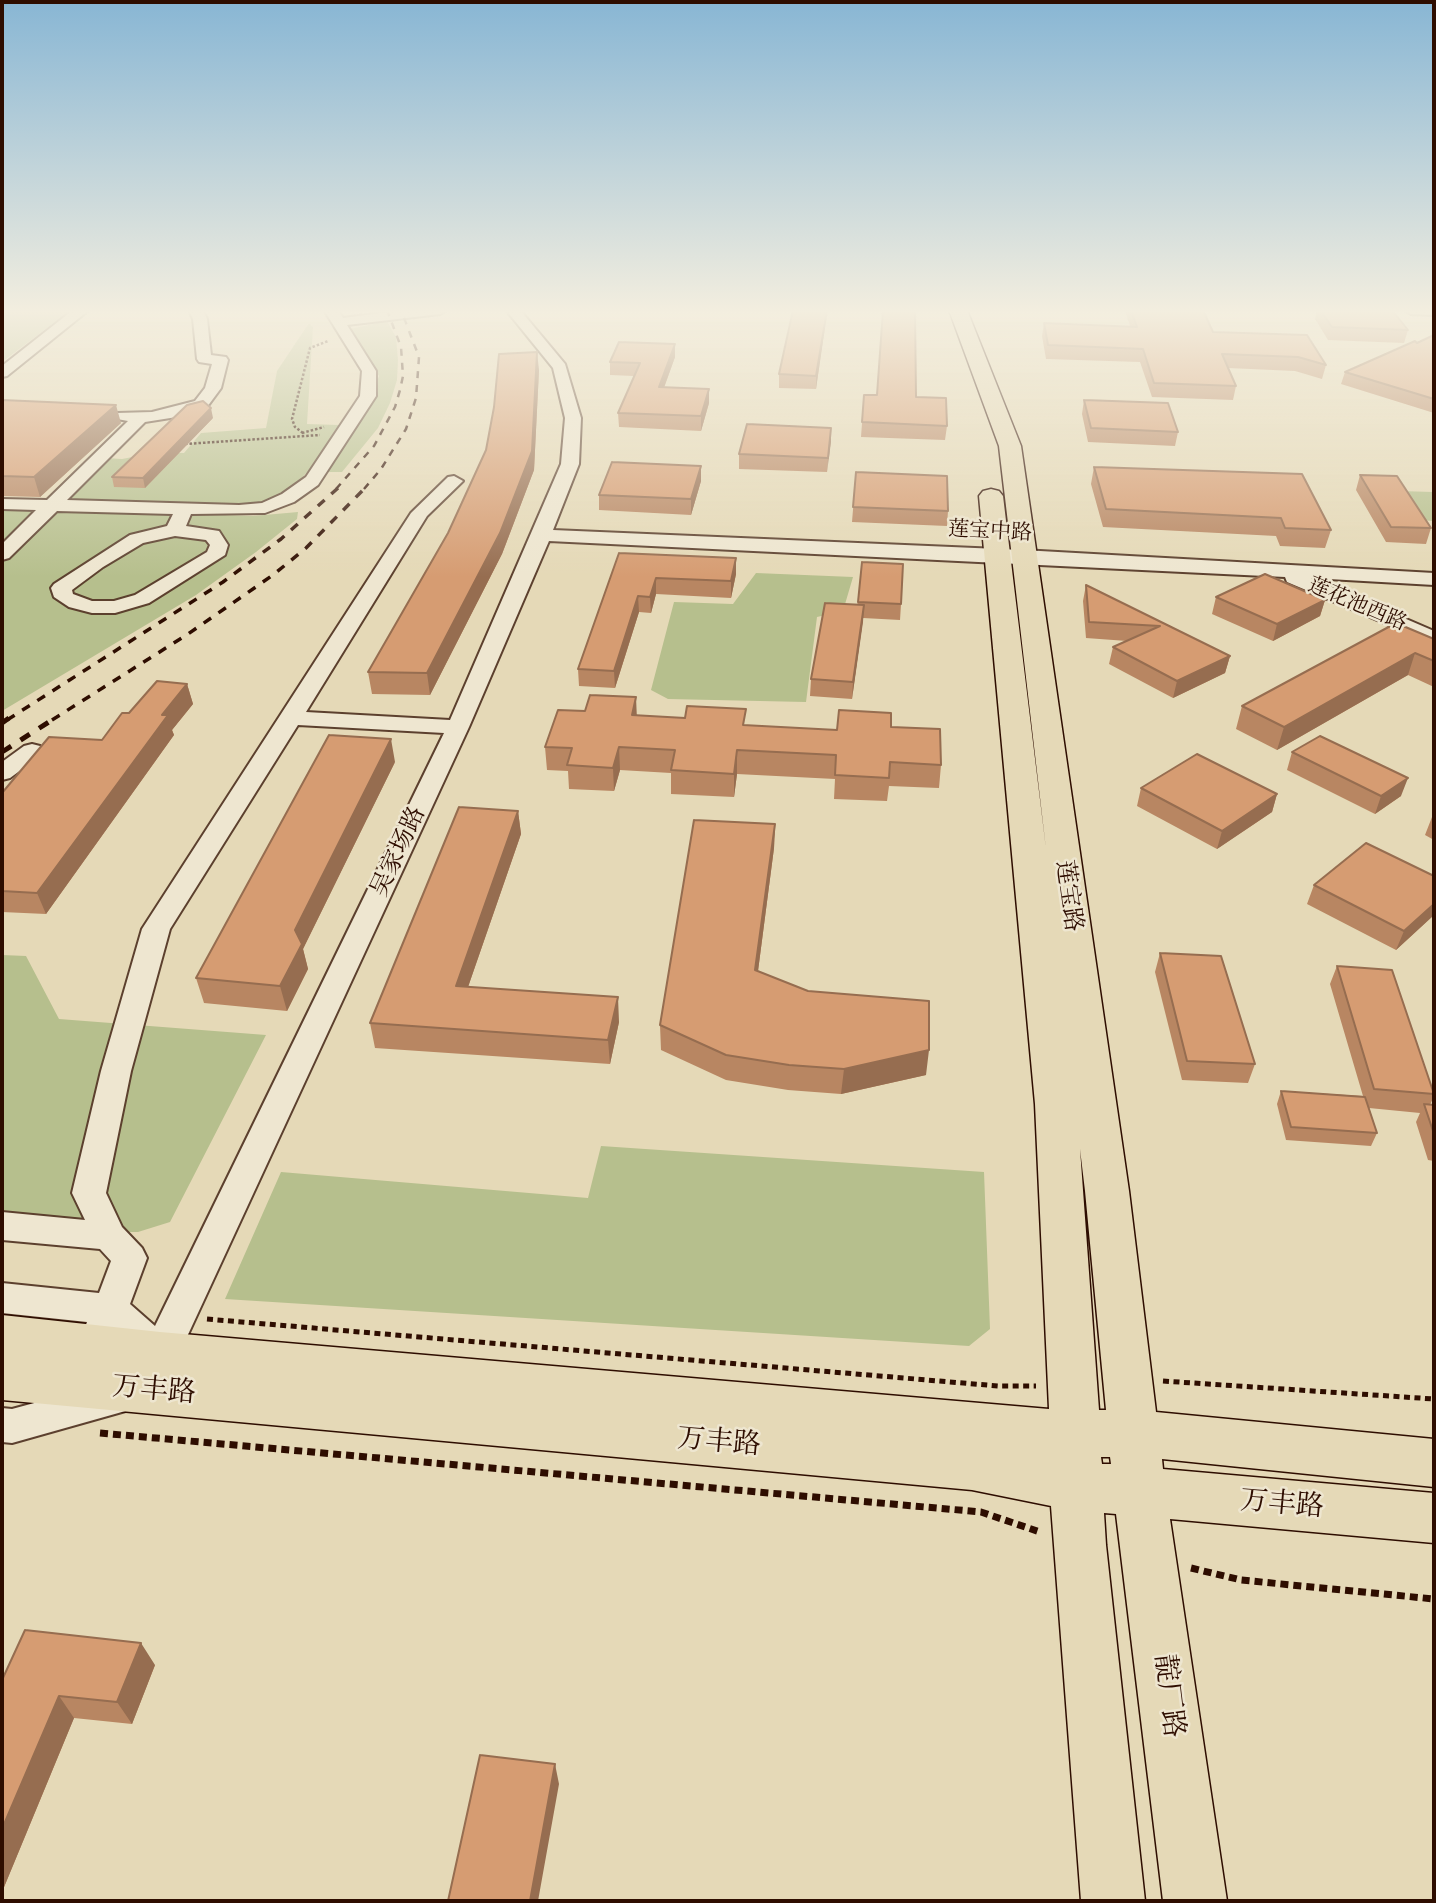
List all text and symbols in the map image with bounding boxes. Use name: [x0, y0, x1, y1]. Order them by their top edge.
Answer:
street label: 莲宝中路: [947, 517, 1033, 547]
street label: 莲花池西路: [1304, 573, 1410, 637]
street label: 吴家场路: [366, 802, 432, 902]
street label: 莲宝路: [1049, 858, 1087, 934]
street label: 万丰路: [111, 1371, 197, 1411]
street label: 万丰路: [676, 1423, 762, 1463]
street label: 万丰路: [1239, 1485, 1325, 1525]
street label: 靛厂路: [1146, 1652, 1190, 1740]

